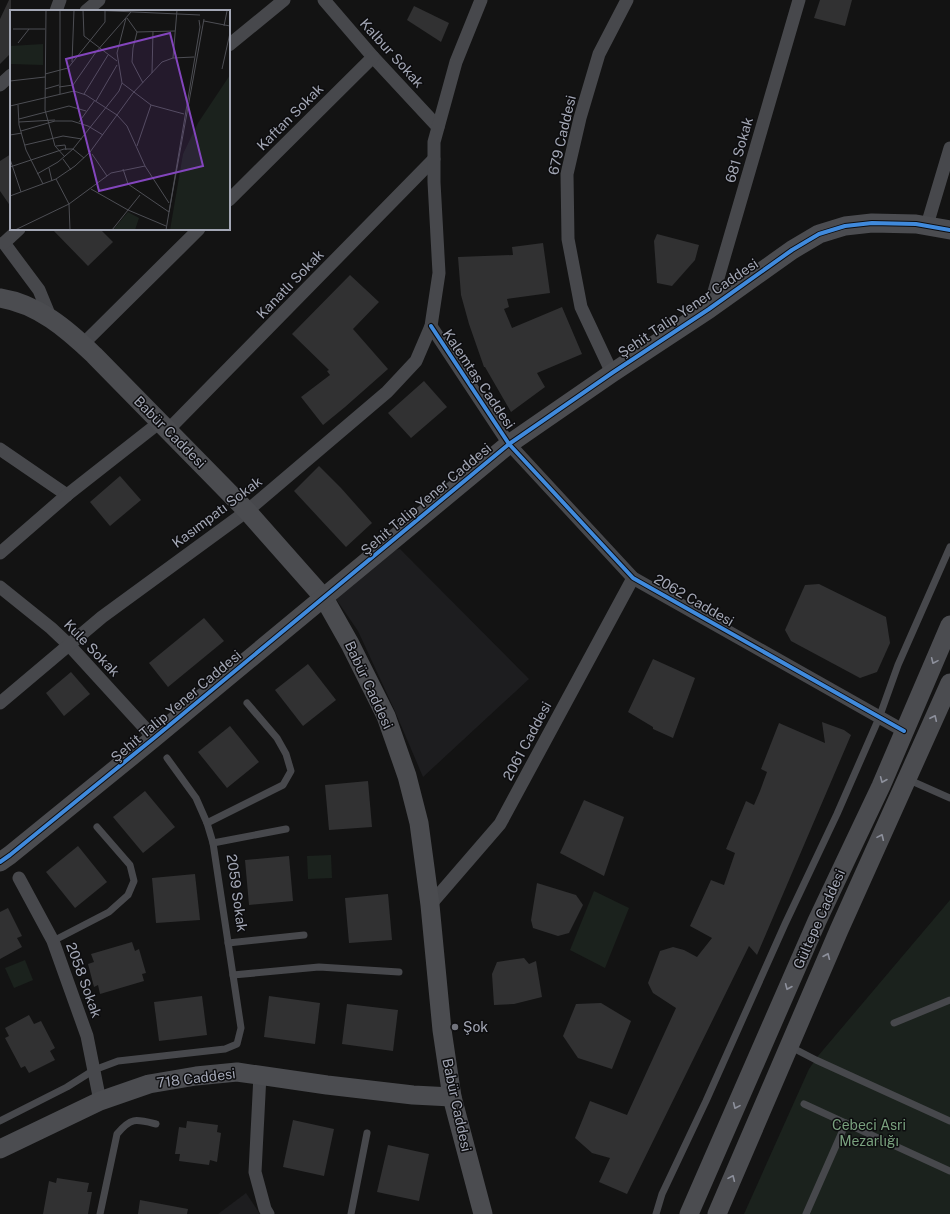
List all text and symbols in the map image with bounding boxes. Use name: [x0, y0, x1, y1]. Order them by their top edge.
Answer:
inset map: [10, 10, 230, 230]
street label: Kalbur Sokak: [357, 15, 427, 91]
street label: Kaftan Sokak: [253, 80, 327, 154]
street label: 679 Caddesi: [545, 94, 579, 176]
street label: 681 Sokak: [722, 115, 756, 185]
street label: Kanatlı Sokak: [253, 246, 327, 322]
street label: Şehit Talip Yener Caddesi: [615, 255, 761, 361]
street label: Kalemtaş Caddesi: [440, 326, 518, 432]
street label: Babür Caddesi: [131, 393, 209, 471]
street label: Şehit Talip Yener Caddesi: [358, 440, 494, 558]
street label: Kasımpatı Sokak: [169, 473, 265, 551]
street label: 2062 Caddesi: [651, 571, 737, 629]
street label: Kule Sokak: [61, 616, 123, 680]
street label: Babür Caddesi: [342, 639, 396, 731]
street label: Şehit Talip Yener Caddesi: [108, 647, 244, 765]
one-way arrow: [931, 657, 939, 664]
street label: 2061 Caddesi: [499, 699, 555, 783]
one-way arrow: [929, 715, 937, 723]
one-way arrow: [880, 775, 888, 783]
one-way arrow: [876, 834, 884, 842]
street label: 2059 Sokak: [224, 853, 250, 933]
street label: Gültepe Caddesi: [790, 867, 848, 971]
street label: 2058 Sokak: [63, 940, 105, 1020]
one-way arrow: [823, 952, 831, 959]
one-way arrow: [785, 983, 793, 991]
place label: Şok: [463, 1019, 488, 1035]
marker: Şok: [450, 1022, 460, 1032]
street label: Babür Caddesi: [439, 1057, 475, 1153]
street label: 718 Caddesi: [156, 1065, 236, 1091]
one-way arrow: [733, 1102, 741, 1110]
park label: Cebeci Asri Mezarlığı: [832, 1117, 906, 1149]
one-way arrow: [727, 1175, 735, 1183]

